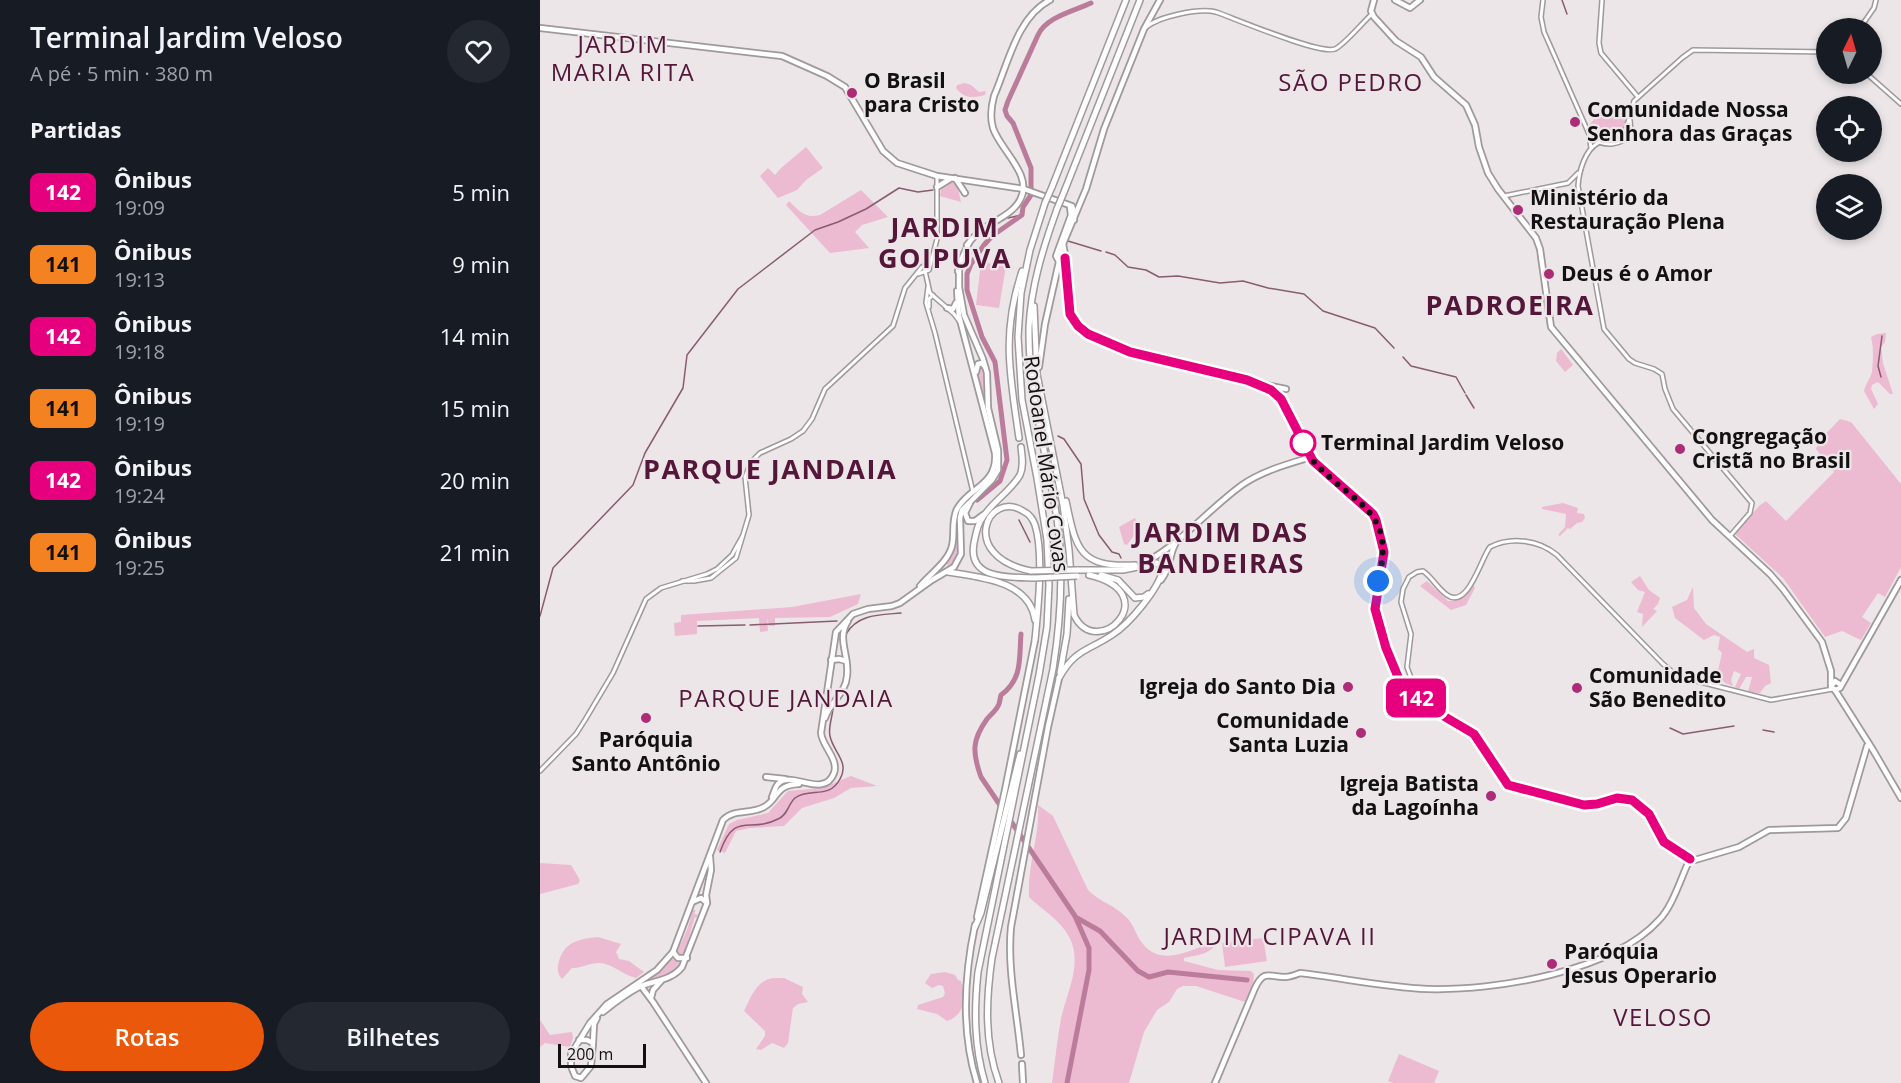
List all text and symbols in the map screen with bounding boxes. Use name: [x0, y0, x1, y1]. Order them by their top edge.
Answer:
text: Terminal Jardim Veloso: [30, 18, 343, 56]
north arrow: [1816, 18, 1882, 84]
map controls: [1816, 18, 1882, 240]
button: heart: [447, 20, 510, 83]
district label: JARDIM MARIA RITA: [551, 27, 695, 88]
text: A pé · 5 min · 380 m: [30, 60, 213, 87]
district label: SÃO PEDRO: [1278, 65, 1424, 98]
place label: O Brasil para Cristo: [864, 66, 980, 118]
marker: O Brasil para Cristo: [845, 86, 859, 100]
place label: Comunidade Nossa Senhora das Graças: [1587, 95, 1792, 147]
button: locate: [1816, 96, 1882, 162]
text: Partidas: [30, 114, 122, 144]
marker: Comunidade Nossa Senhora das Graças: [1568, 115, 1582, 129]
text: Ônibus: [114, 164, 192, 194]
button: layers: [1816, 174, 1882, 240]
text: 5 min: [452, 177, 510, 207]
text: 142: [45, 178, 81, 206]
place label: Ministério da Restauração Plena: [1530, 183, 1725, 235]
text: 19:09: [114, 194, 165, 221]
marker: Ministério da Restauração Plena: [1511, 203, 1525, 217]
district label: JARDIM GOIPUVA: [878, 208, 1012, 276]
text: Ônibus: [114, 236, 192, 266]
text: 9 min: [452, 249, 510, 279]
text: 141: [45, 250, 81, 278]
place label: Deus é o Amor: [1561, 259, 1713, 287]
text: 19:13: [114, 266, 165, 293]
marker: Deus é o Amor: [1542, 267, 1556, 281]
district label: PADROEIRA: [1426, 286, 1594, 323]
text: Ônibus: [114, 308, 192, 338]
text: 14 min: [440, 321, 510, 351]
text: 142: [45, 322, 81, 350]
text: 19:18: [114, 338, 165, 365]
street label: Rodoanel Mário Covas: [1018, 354, 1076, 574]
text: Ônibus: [114, 380, 192, 410]
text: 15 min: [440, 393, 510, 423]
text: 141: [45, 394, 81, 422]
text: 19:19: [114, 410, 165, 437]
place label: Congregação Cristã no Brasil: [1692, 422, 1851, 474]
place label: Terminal Jardim Veloso: [1321, 428, 1564, 456]
marker: Terminal Jardim Veloso: [1290, 430, 1316, 456]
marker: Congregação Cristã no Brasil: [1673, 442, 1687, 456]
district label: PARQUE JANDAIA: [643, 450, 897, 487]
text: Ônibus: [114, 452, 192, 482]
text: 20 min: [440, 465, 510, 495]
text: 142: [45, 466, 81, 494]
text: 19:24: [114, 482, 165, 509]
district label: JARDIM DAS BANDEIRAS: [1131, 513, 1309, 581]
text: Ônibus: [114, 524, 192, 554]
text: 21 min: [440, 537, 510, 567]
text: 141: [45, 538, 81, 566]
text: 19:25: [114, 554, 165, 581]
your location: [1363, 566, 1393, 596]
place label: Comunidade São Benedito: [1589, 661, 1726, 713]
place label: Igreja do Santo Dia: [1139, 672, 1336, 700]
line badge: 142: [1382, 678, 1450, 718]
marker: Igreja do Santo Dia: [1341, 680, 1355, 694]
district label: PARQUE JANDAIA: [678, 681, 894, 714]
marker: Comunidade São Benedito: [1570, 681, 1584, 695]
text: 142: [1398, 684, 1434, 712]
place label: Comunidade Santa Luzia: [1216, 706, 1349, 758]
marker: Paróquia Santo Antônio: [639, 711, 653, 725]
place label: Paróquia Santo Antônio: [571, 725, 721, 777]
marker: Comunidade Santa Luzia: [1354, 726, 1368, 740]
place label: Igreja Batista da Lagoínha: [1339, 769, 1479, 821]
marker: Igreja Batista da Lagoínha: [1484, 789, 1498, 803]
district label: JARDIM CIPAVA II: [1162, 919, 1376, 952]
place label: Paróquia Jesus Operario: [1562, 937, 1717, 989]
marker: Paróquia Jesus Operario: [1545, 957, 1559, 971]
district label: VELOSO: [1613, 1000, 1713, 1033]
button: Rotas: [30, 1002, 264, 1071]
button: Bilhetes: [276, 1002, 510, 1071]
scale bar: [558, 1041, 646, 1068]
text: 200 m: [567, 1043, 613, 1065]

